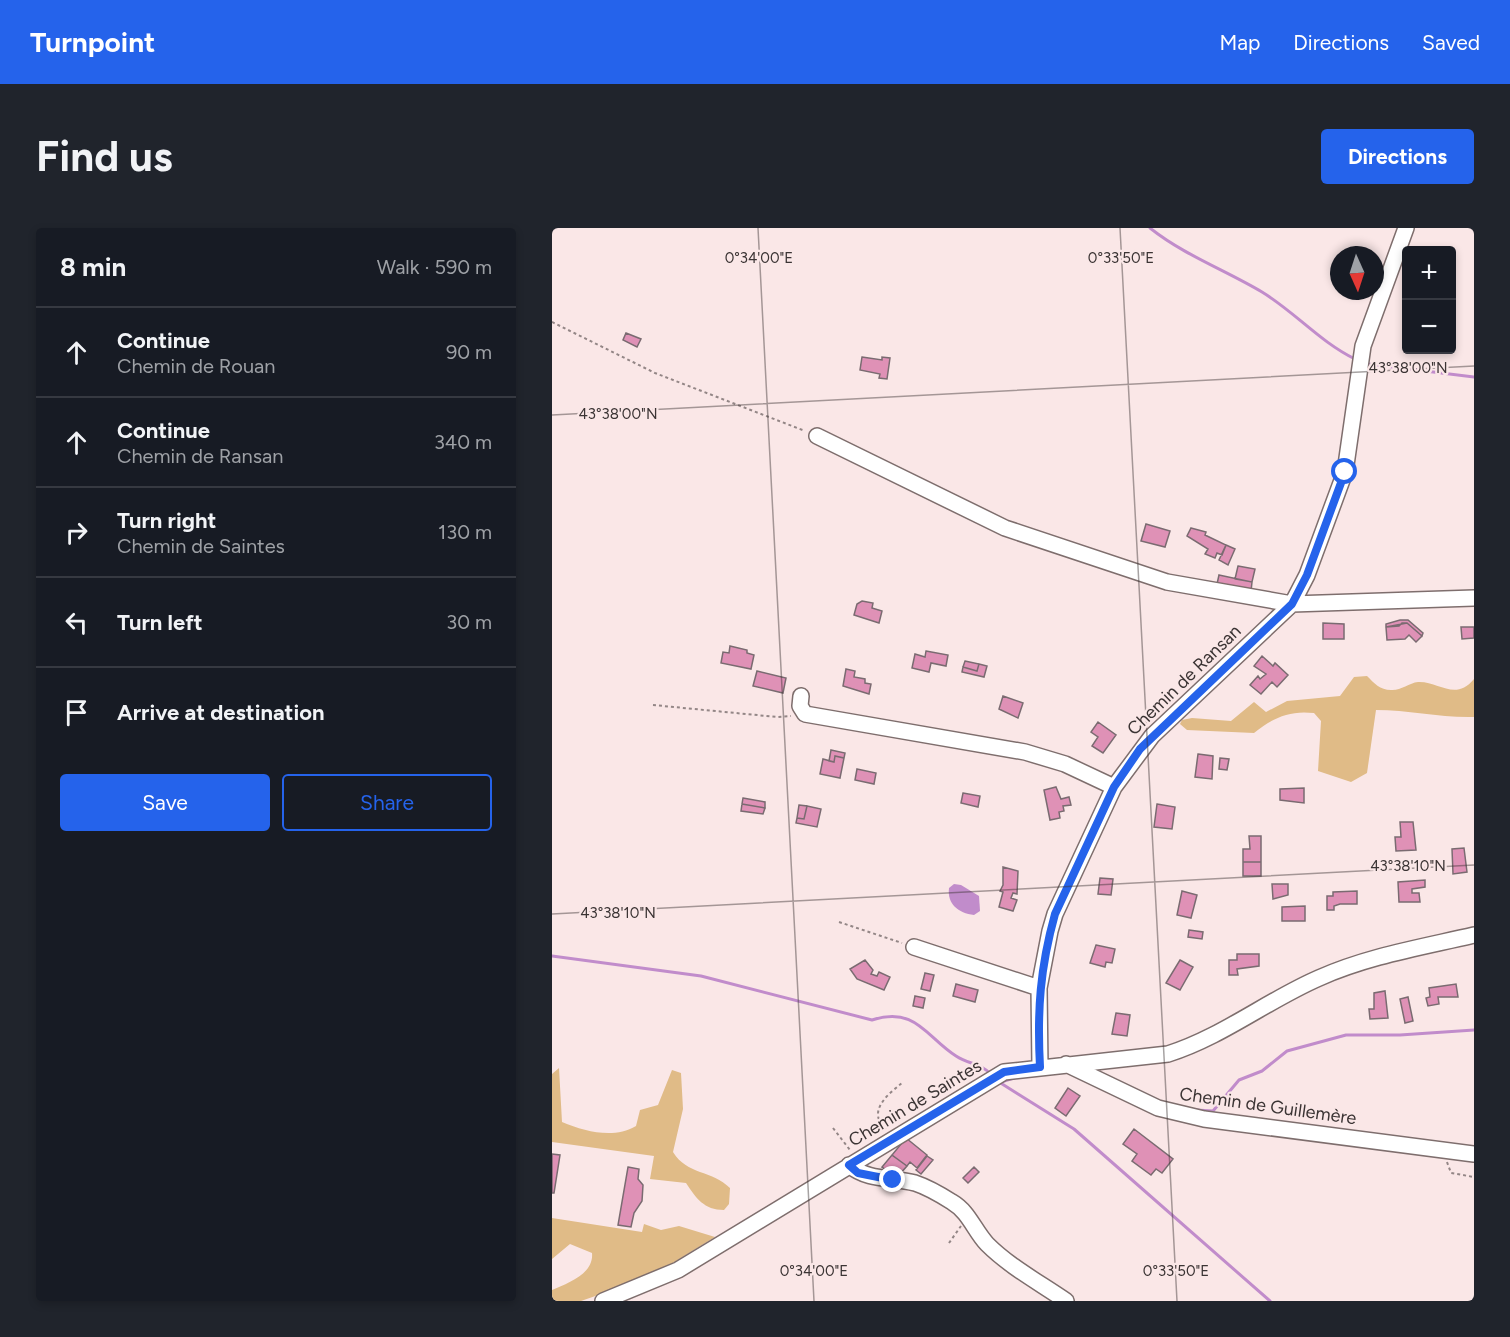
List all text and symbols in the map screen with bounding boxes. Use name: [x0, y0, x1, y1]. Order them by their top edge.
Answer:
text: Turnpoint: [30, 25, 155, 59]
text: Map: [1219, 30, 1260, 55]
text: Directions: [1293, 30, 1389, 55]
text: Saved: [1422, 30, 1480, 55]
button: Directions: [1321, 129, 1474, 184]
text: Find us: [36, 131, 173, 182]
north arrow: [1330, 246, 1384, 300]
map controls: [1402, 246, 1456, 354]
button: +: [1402, 246, 1456, 300]
text: 0°34'00"E: [725, 249, 793, 267]
text: 0°33'50"E: [1088, 249, 1154, 267]
text: 8 min: [60, 251, 126, 283]
text: Walk · 590 m: [377, 255, 492, 279]
button: −: [1402, 300, 1456, 354]
text: Continue: [117, 327, 210, 354]
icon: ahead: [60, 336, 93, 369]
text: 90 m: [446, 340, 492, 364]
text: Chemin de Rouan: [117, 354, 275, 378]
text: 43°38'00"N: [1368, 359, 1448, 377]
text: 43°38'00"N: [578, 405, 658, 423]
text: Continue: [117, 417, 210, 444]
icon: ahead: [60, 426, 93, 459]
text: 340 m: [434, 430, 492, 454]
text: Chemin de Ransan: [117, 444, 283, 468]
route start: [1331, 458, 1357, 484]
text: Turn right: [117, 507, 216, 534]
icon: right: [60, 516, 93, 549]
text: 130 m: [438, 520, 492, 544]
text: Chemin de Saintes: [117, 534, 285, 558]
icon: left: [60, 606, 93, 639]
text: Turn left: [117, 609, 203, 636]
text: 30 m: [446, 610, 492, 634]
street label: Chemin de Ransan: [1122, 620, 1246, 740]
icon: arrive: [60, 696, 93, 729]
text: Arrive at destination: [117, 699, 325, 726]
button: Save: [60, 774, 270, 831]
button: Share: [282, 774, 492, 831]
text: 43°38'10"N: [1370, 857, 1446, 875]
text: 43°38'10"N: [580, 904, 656, 922]
street label: Chemin de Saintes: [845, 1055, 985, 1151]
street label: Chemin de Guillemère: [1178, 1083, 1358, 1129]
route end: [879, 1166, 905, 1192]
text: 0°34'00"E: [780, 1262, 848, 1280]
text: 0°33'50"E: [1143, 1262, 1209, 1280]

